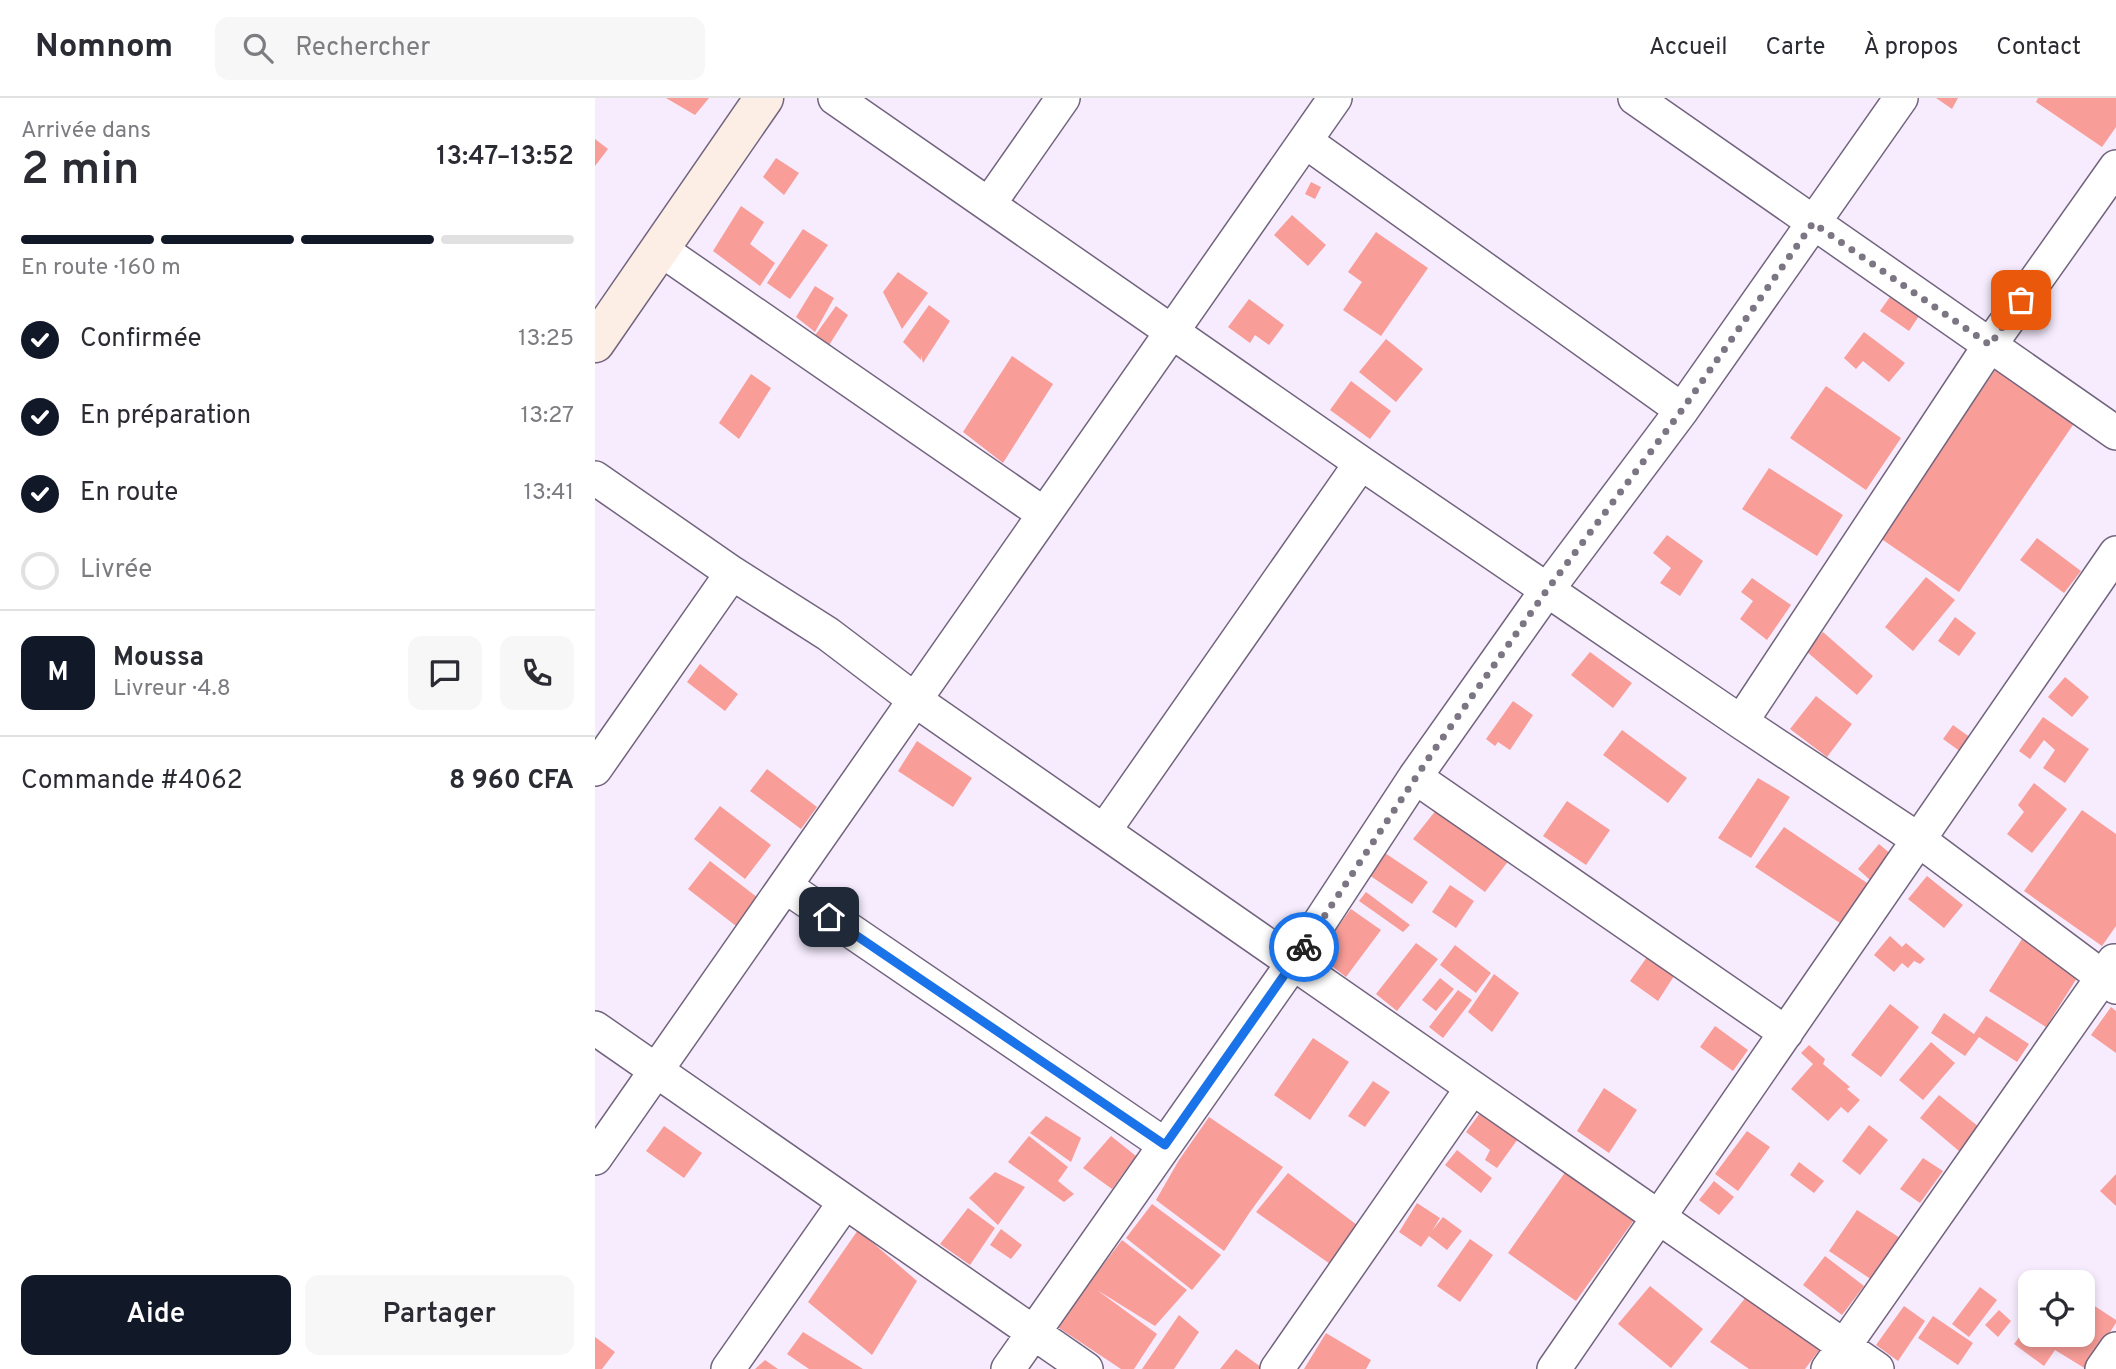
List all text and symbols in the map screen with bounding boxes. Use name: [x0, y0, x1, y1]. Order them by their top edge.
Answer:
search box: [215, 17, 705, 80]
text: Nomnom: [35, 27, 173, 69]
icon: search: [239, 29, 277, 67]
text: Rechercher: [295, 32, 430, 65]
text: Accueil: [1649, 33, 1728, 63]
text: Carte: [1766, 33, 1825, 63]
text: À propos: [1863, 33, 1958, 63]
text: Contact: [1996, 33, 2081, 63]
text: Arrivée dans: [21, 117, 151, 146]
text: 13:47–13:52: [436, 141, 574, 174]
text: 2 min: [21, 142, 140, 201]
text: En route · 160 m: [21, 254, 181, 283]
pin: [1991, 270, 2051, 330]
icon: bag: [2002, 281, 2040, 319]
icon: check: [21, 321, 59, 359]
text: Confirmée: [80, 323, 202, 356]
text: 13:25: [518, 325, 574, 354]
icon: check: [21, 398, 59, 436]
text: En préparation: [80, 400, 251, 433]
text: 13:27: [521, 402, 574, 431]
icon: check: [21, 475, 59, 513]
text: En route: [80, 477, 178, 510]
text: 13:41: [524, 479, 574, 508]
text: Livrée: [80, 554, 152, 587]
button: chat: [408, 636, 482, 710]
button: phone: [500, 636, 574, 710]
text: Moussa: [113, 642, 204, 675]
text: M: [47, 657, 69, 690]
text: Livreur · 4.8: [113, 675, 231, 704]
text: Commande #4062: [21, 765, 243, 798]
text: 8 960 CFA: [449, 765, 574, 798]
pin: [799, 887, 859, 947]
icon: home: [810, 898, 848, 936]
courier: [1269, 912, 1339, 982]
icon: bike: [1285, 928, 1323, 966]
map controls: [2018, 1270, 2095, 1347]
button: locate: [2018, 1270, 2095, 1347]
button: Aide: [21, 1275, 291, 1355]
button: Partager: [305, 1275, 574, 1355]

